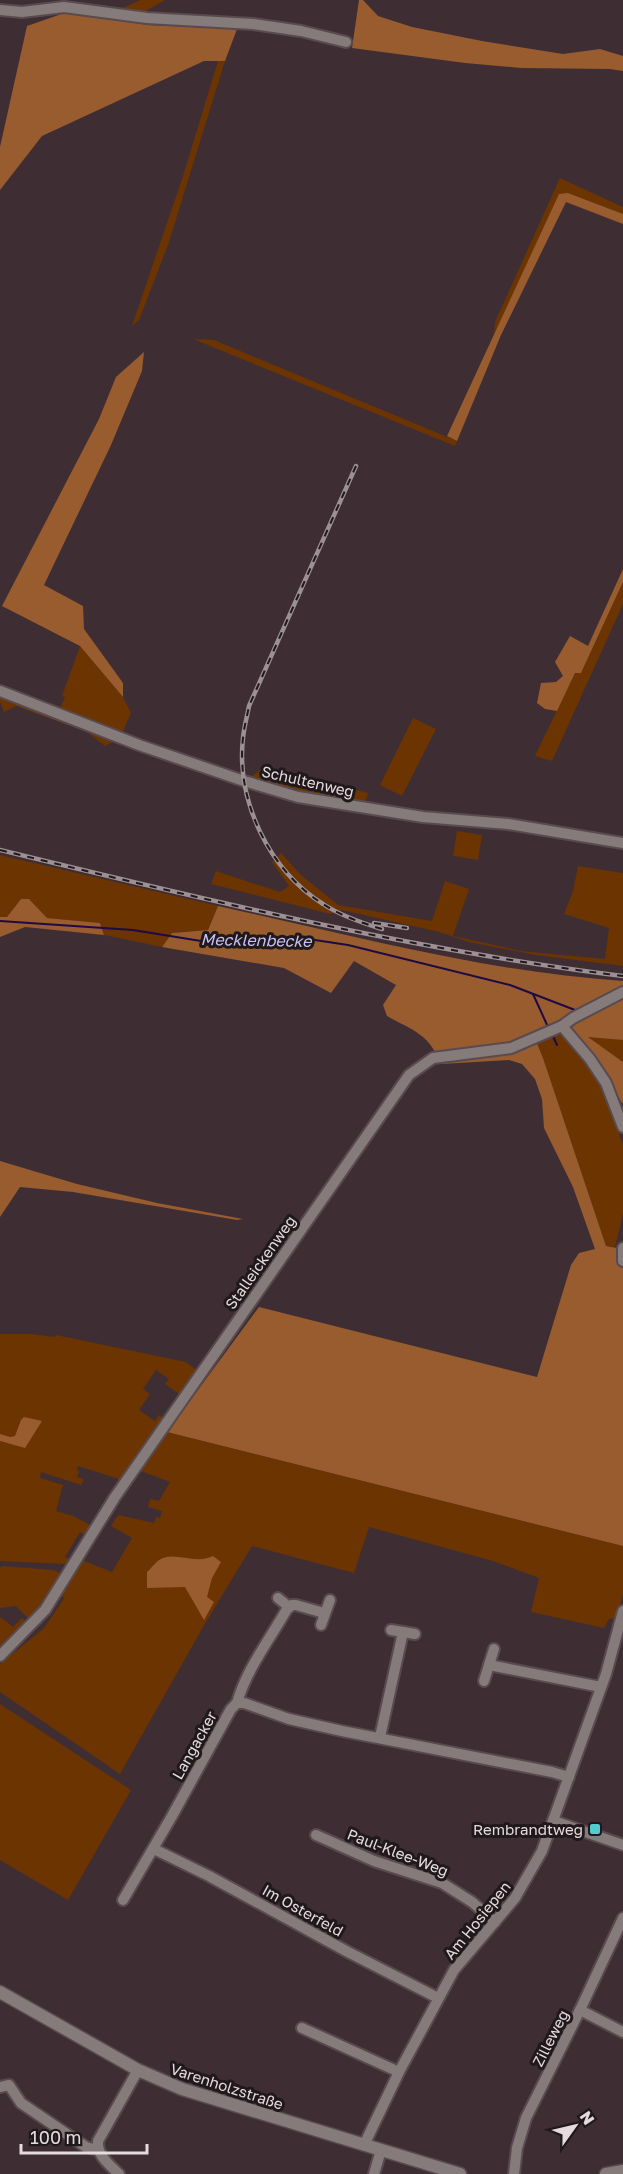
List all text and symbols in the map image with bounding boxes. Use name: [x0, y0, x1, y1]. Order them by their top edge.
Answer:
street label: Schultenweg: [260, 762, 356, 800]
water label: Mecklenbecke: [200, 929, 313, 951]
street label: Stalleickenweg: [221, 1212, 299, 1312]
street label: Langacker: [168, 1708, 220, 1782]
place label: Rembrandtweg: [473, 1820, 583, 1838]
marker: Rembrandtweg: [588, 1822, 602, 1836]
street label: Paul-Klee-Weg: [345, 1824, 451, 1880]
street label: Am Hosiepen: [440, 1877, 514, 1963]
street label: Im Osterfeld: [259, 1880, 347, 1940]
street label: Zilleweg: [528, 2007, 572, 2069]
street label: Varenholzstraße: [168, 2059, 286, 2113]
north arrow: [545, 2096, 605, 2156]
text: N: [576, 2107, 599, 2128]
scale bar: [21, 2117, 147, 2155]
text: 100 m: [30, 2126, 81, 2148]

